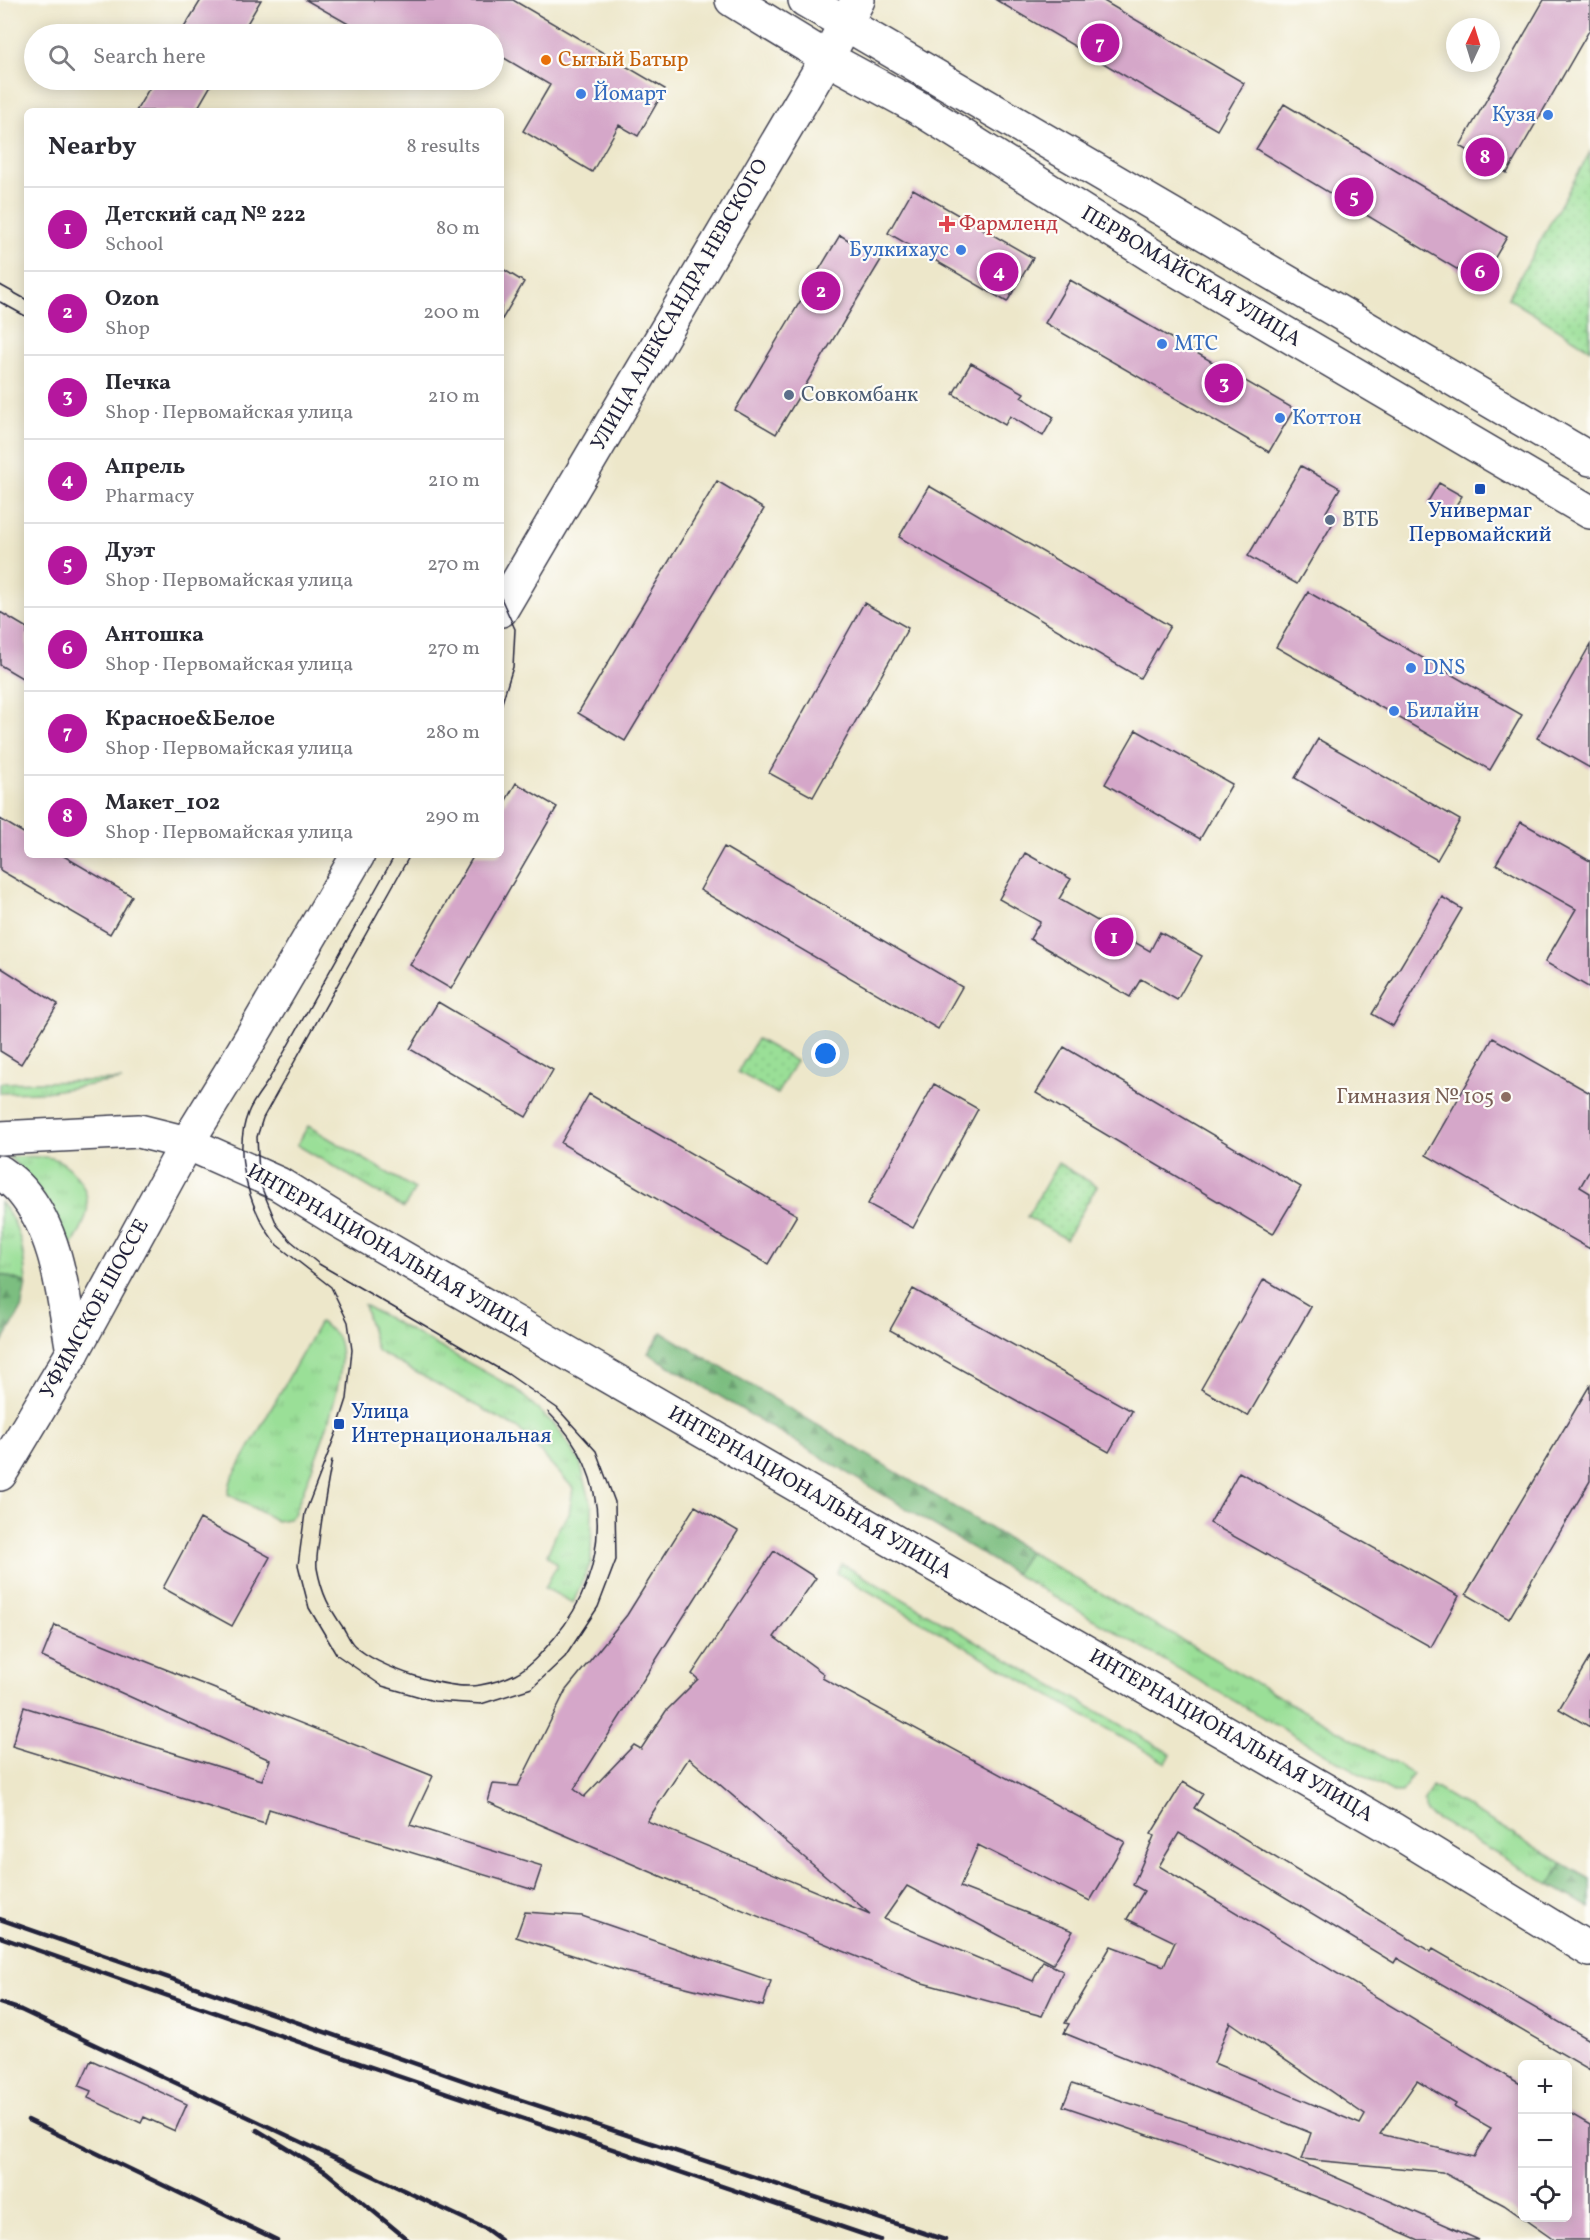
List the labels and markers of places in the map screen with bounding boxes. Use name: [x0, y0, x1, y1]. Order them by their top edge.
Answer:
pin: 7: [1080, 20, 1120, 66]
place label: Сытый Батыр: [558, 46, 689, 75]
marker: Сытый Батыр: [539, 53, 553, 67]
place label: Йомарт: [593, 80, 667, 109]
marker: Йомарт: [574, 87, 588, 101]
place label: Кузя: [1492, 101, 1536, 130]
marker: Кузя: [1541, 108, 1555, 122]
pin: 8: [1466, 134, 1504, 180]
pin: 5: [1334, 174, 1374, 220]
place label: Фармленд: [959, 210, 1058, 239]
marker: Фармленд: [940, 217, 954, 231]
place label: Булкихаус: [849, 236, 949, 265]
marker: Булкихаус: [954, 243, 968, 257]
pin: 4: [980, 250, 1018, 294]
pin: 6: [1460, 250, 1500, 294]
pin: 2: [802, 268, 840, 314]
place label: МТС: [1174, 330, 1219, 359]
marker: МТС: [1155, 337, 1169, 351]
pin: 3: [1204, 360, 1244, 406]
place label: Совкомбанк: [801, 381, 918, 410]
marker: Совкомбанк: [782, 388, 796, 402]
place label: Коттон: [1292, 404, 1362, 433]
marker: Коттон: [1273, 411, 1287, 425]
marker: Универмаг Первомайский: [1473, 482, 1487, 496]
place label: Универмаг Первомайский: [1409, 497, 1552, 550]
place label: ВТБ: [1342, 506, 1379, 535]
marker: ВТБ: [1323, 513, 1337, 527]
place label: DNS: [1423, 654, 1466, 683]
marker: DNS: [1404, 661, 1418, 675]
place label: Билайн: [1406, 697, 1479, 726]
marker: Билайн: [1387, 704, 1401, 718]
pin: 1: [1094, 914, 1134, 960]
place label: Гимназия № 105: [1336, 1083, 1494, 1112]
marker: Гимназия № 105: [1499, 1090, 1513, 1104]
place label: Улица Интернациональная: [351, 1398, 551, 1451]
marker: Улица Интернациональная: [332, 1417, 346, 1431]

